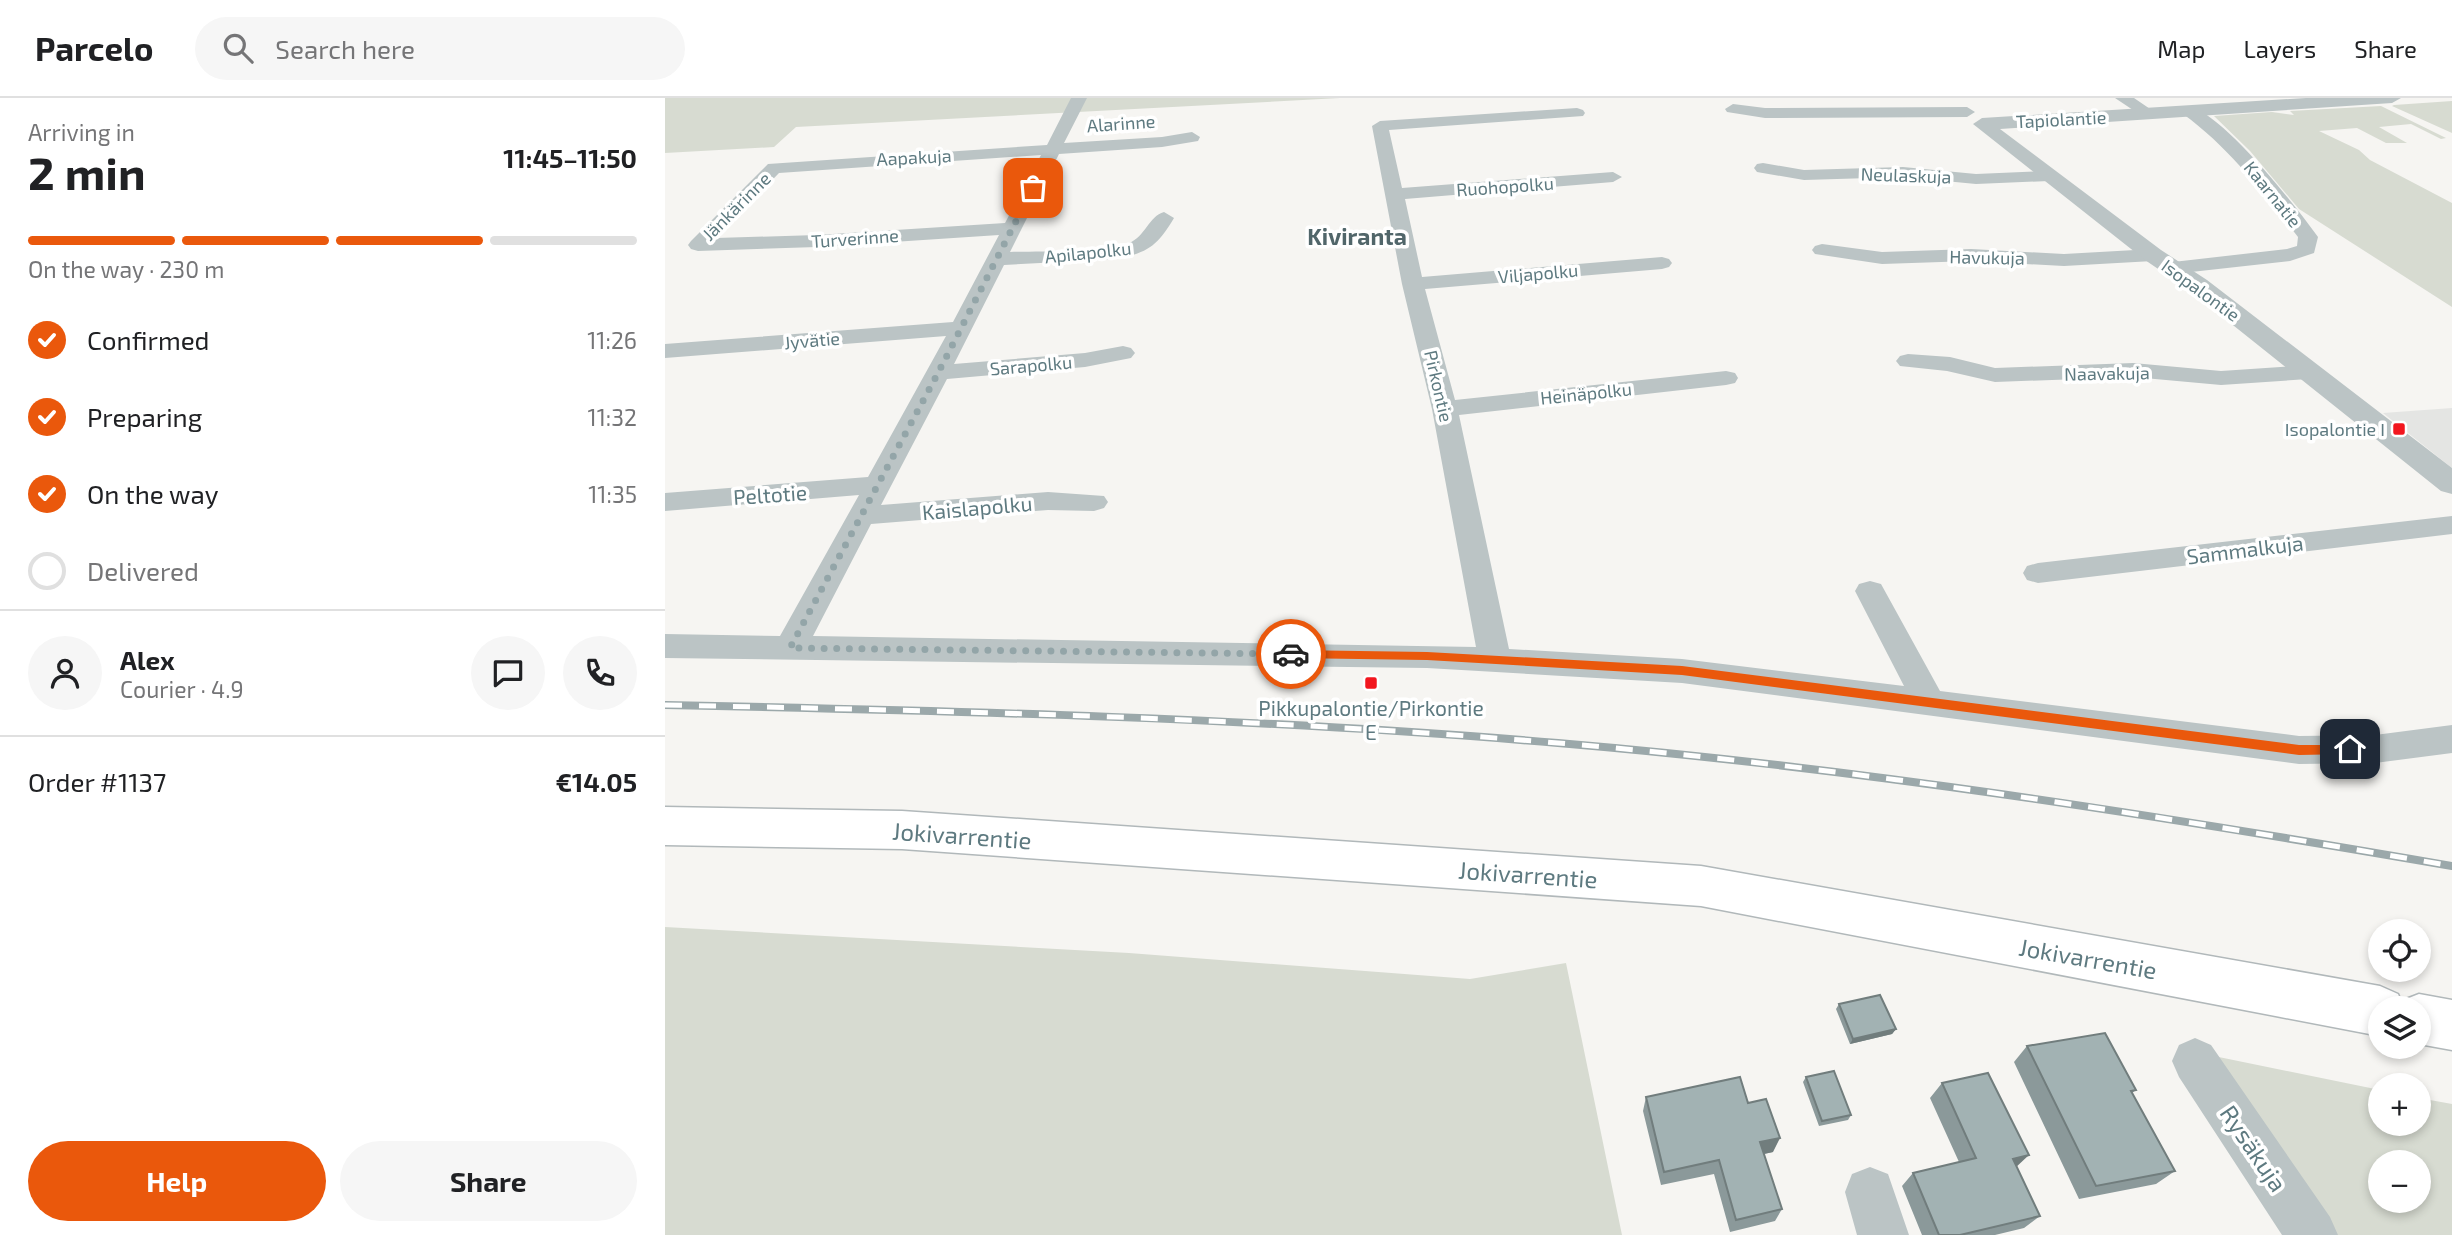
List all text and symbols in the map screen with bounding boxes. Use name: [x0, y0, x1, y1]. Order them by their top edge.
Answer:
search box: [195, 17, 685, 80]
text: Parcelo: [35, 28, 153, 68]
icon: search: [219, 29, 257, 67]
text: Search here: [275, 33, 415, 64]
text: Map: [2157, 34, 2205, 63]
text: Layers: [2243, 34, 2316, 63]
text: Share: [2354, 34, 2417, 63]
street label: Tapiolantie: [2015, 106, 2107, 132]
street label: Alarinne: [1086, 110, 1156, 136]
text: Arriving in: [28, 118, 135, 146]
text: 11:45–11:50: [503, 142, 637, 173]
text: 2 min: [28, 144, 146, 199]
street label: Aapakuja: [876, 144, 952, 170]
street label: Kaarnatie: [2240, 156, 2306, 232]
pin: [1003, 158, 1063, 218]
street label: Neulaskuja: [1860, 162, 1952, 188]
street label: Jänkärinne: [697, 167, 775, 245]
icon: bag: [1014, 169, 1052, 207]
street label: Ruohopolku: [1455, 172, 1555, 200]
district label: Kiviranta: [1307, 222, 1407, 250]
street label: Turverinne: [810, 224, 900, 252]
street label: Apilapolku: [1044, 237, 1132, 267]
street label: Havukuja: [1949, 245, 2025, 269]
street label: Isopalontie: [2158, 254, 2244, 326]
text: On the way · 230 m: [28, 255, 224, 283]
street label: Viljapolku: [1497, 259, 1579, 287]
icon: check: [28, 321, 66, 359]
text: Confirmed: [87, 324, 210, 355]
text: 11:26: [587, 326, 637, 354]
street label: Jyvätie: [783, 327, 841, 353]
street label: Pirkontie: [1420, 348, 1458, 424]
street label: Sarapolku: [989, 350, 1073, 380]
street label: Naavakuja: [2064, 361, 2150, 385]
street label: Heinäpolku: [1539, 377, 1633, 409]
icon: check: [28, 398, 66, 436]
text: Preparing: [87, 401, 202, 432]
text: 11:32: [588, 403, 637, 431]
place label: Isopalontie I: [2285, 418, 2385, 440]
marker: Isopalontie I: [2391, 421, 2407, 437]
icon: check: [28, 475, 66, 513]
text: On the way: [87, 478, 218, 509]
street label: Peltotie: [732, 479, 808, 509]
text: 11:35: [588, 480, 637, 508]
street label: Kaislapolku: [921, 490, 1033, 524]
street label: Sammalkuja: [2185, 529, 2305, 570]
text: Delivered: [87, 555, 199, 586]
courier: [1256, 619, 1326, 689]
icon: car: [1272, 635, 1310, 673]
button: person: [28, 636, 102, 710]
button: chat: [471, 636, 545, 710]
button: phone: [563, 636, 637, 710]
text: Alex: [120, 644, 175, 675]
text: Courier · 4.9: [120, 675, 244, 703]
marker: Pikkupalontie/Pirkontie E: [1363, 675, 1379, 691]
place label: Pikkupalontie/Pirkontie E: [1258, 695, 1484, 744]
pin: [2320, 719, 2380, 779]
icon: home: [2331, 730, 2369, 768]
text: Order #1137: [28, 766, 166, 797]
text: €14.05: [555, 766, 637, 797]
street label: Jokivarrentie: [891, 816, 1033, 854]
street label: Jokivarrentie: [1457, 855, 1599, 893]
map controls: [2368, 919, 2431, 1213]
button: locate: [2368, 919, 2431, 982]
street label: Jokivarrentie: [2017, 932, 2159, 984]
button: layers: [2368, 996, 2431, 1059]
button: +: [2368, 1073, 2431, 1136]
street label: Rysäkuja: [2215, 1099, 2293, 1197]
button: Help: [28, 1141, 326, 1221]
button: Share: [340, 1141, 637, 1221]
button: −: [2368, 1150, 2431, 1213]

